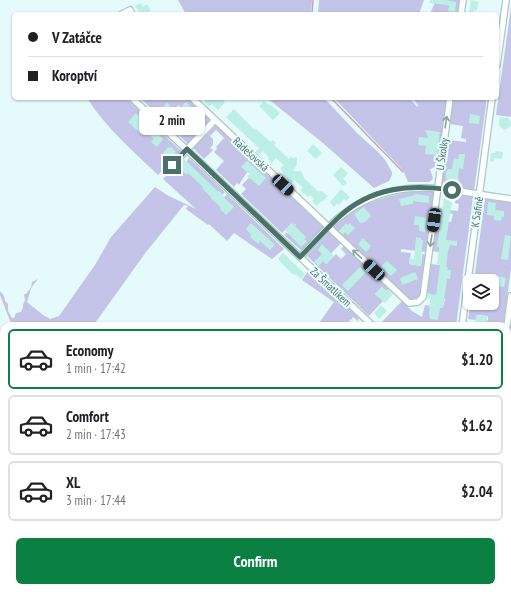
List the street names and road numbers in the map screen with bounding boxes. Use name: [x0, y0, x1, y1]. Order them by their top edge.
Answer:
street label: Radešovská: [230, 134, 272, 174]
street label: U Školky: [433, 136, 451, 171]
street label: K Safině: [468, 195, 486, 228]
street label: Za Šmatlíkem: [307, 264, 355, 310]

